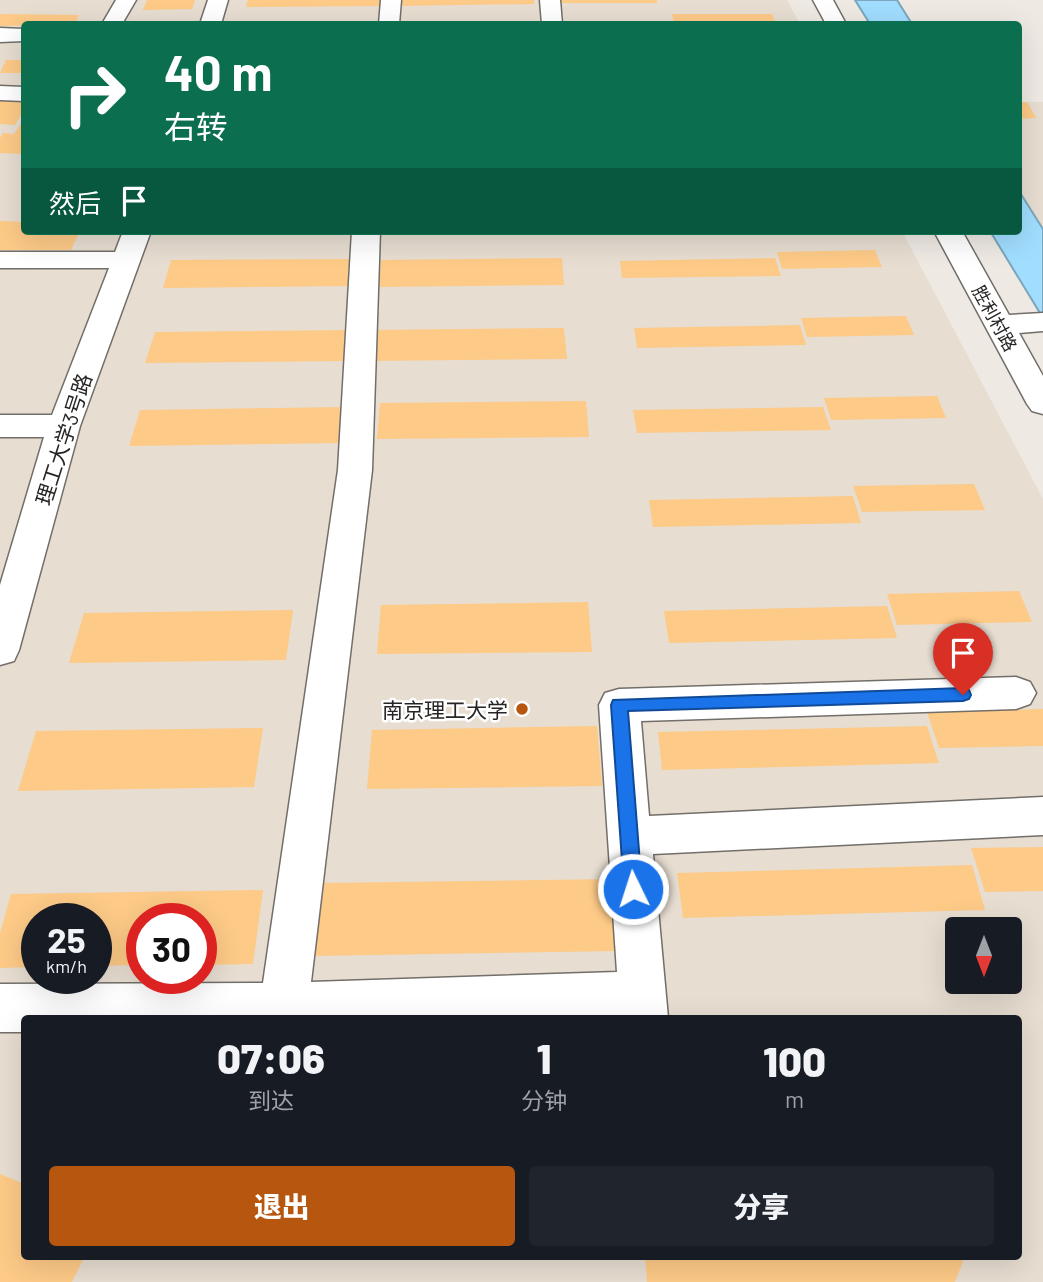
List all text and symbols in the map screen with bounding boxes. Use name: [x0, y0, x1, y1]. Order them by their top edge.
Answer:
text: 40 m: [164, 42, 272, 101]
icon: right: [49, 49, 140, 140]
text: 右转: [164, 107, 228, 145]
icon: arrive: [115, 182, 153, 220]
text: 然后: [49, 187, 101, 218]
street label: 胜利村路: [968, 281, 1022, 355]
street label: 理工大学3号路: [30, 370, 96, 508]
pin: [933, 623, 993, 695]
icon: arrive: [944, 634, 982, 672]
place label: 南京理工大学: [382, 697, 508, 722]
marker: 南京理工大学: [514, 701, 530, 717]
position arrow: [596, 852, 670, 926]
speed limit sign: 30: [126, 903, 217, 994]
north arrow: [945, 917, 1022, 994]
map controls: [945, 917, 1022, 994]
text: 25: [47, 918, 86, 960]
text: km/h: [46, 955, 87, 977]
text: 07:06: [217, 1032, 325, 1082]
text: 1: [536, 1032, 551, 1082]
text: 100: [763, 1035, 826, 1085]
text: m: [785, 1085, 804, 1113]
text: 到达: [248, 1086, 294, 1114]
text: 分钟: [521, 1086, 567, 1114]
button: 退出: [49, 1166, 515, 1246]
button: 分享: [529, 1166, 994, 1246]

